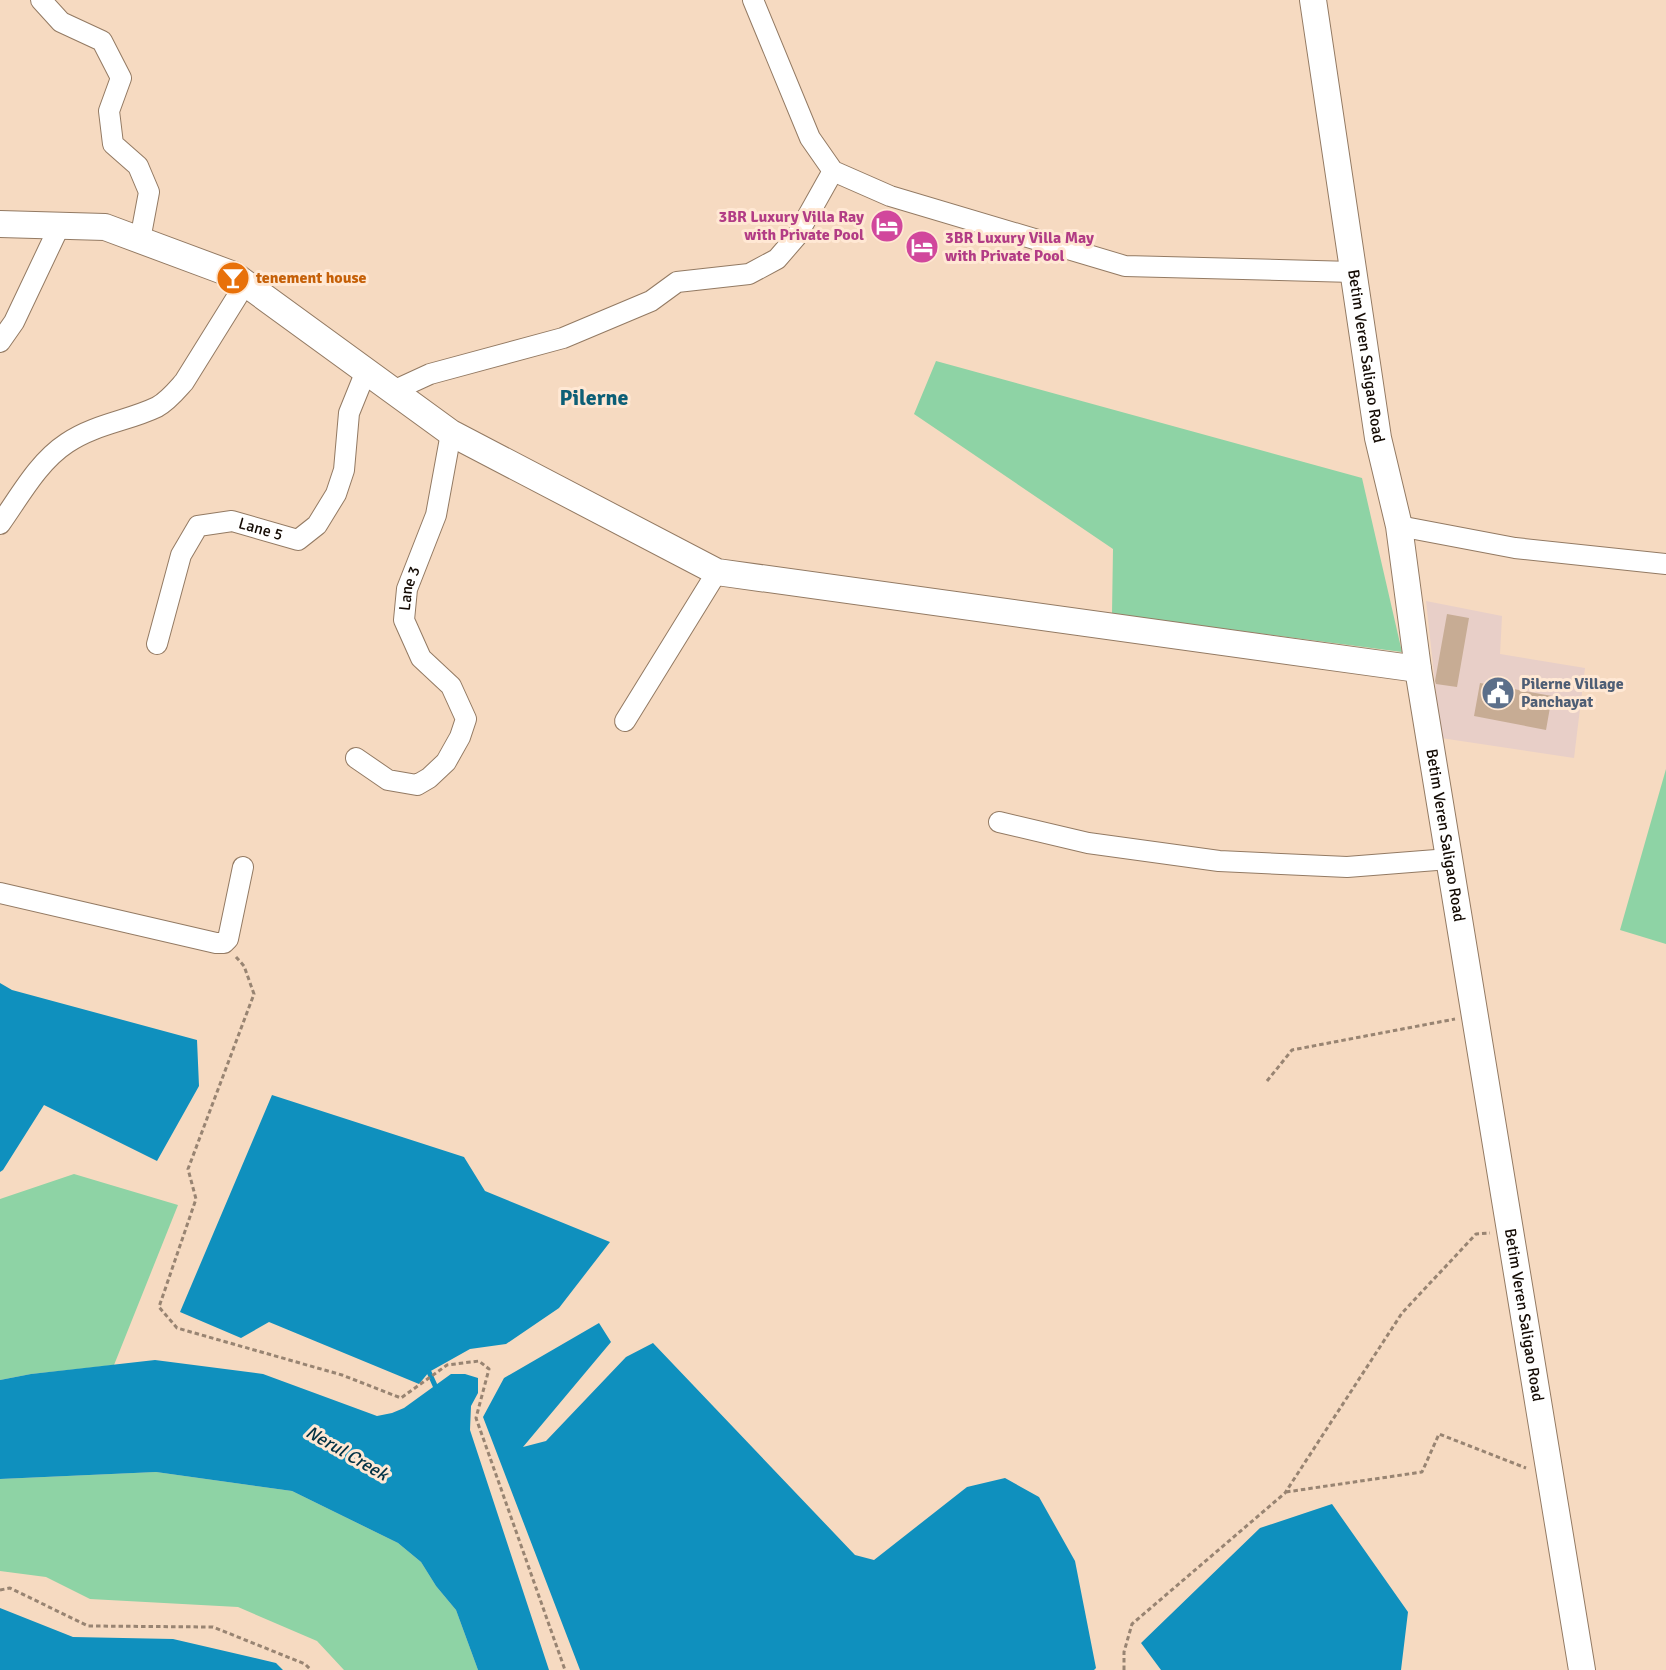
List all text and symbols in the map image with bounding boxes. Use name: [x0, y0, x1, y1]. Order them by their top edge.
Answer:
place label: 3BR Luxury Villa Ray with Private Pool: [719, 207, 864, 245]
hotel icon: 3BR Luxury Villa Ray with Private Pool: [869, 208, 905, 244]
place label: 3BR Luxury Villa May with Private Pool: [945, 228, 1094, 266]
hotel icon: 3BR Luxury Villa May with Private Pool: [904, 229, 940, 265]
bar icon: tenement house: [215, 260, 251, 296]
place label: tenement house: [255, 268, 367, 288]
street label: Betim Veren Saligao Road: [1343, 268, 1389, 445]
district label: Pilerne: [560, 384, 628, 411]
street label: Lane 5: [236, 513, 285, 545]
street label: Lane 3: [395, 564, 425, 612]
place label: Pilerne Village Panchayat: [1521, 674, 1624, 712]
public building icon: Pilerne Village Panchayat: [1480, 675, 1516, 711]
street label: Betim Veren Saligao Road: [1421, 747, 1469, 923]
street label: Betim Veren Saligao Road: [1500, 1227, 1548, 1403]
water label: Nerul Creek: [302, 1421, 394, 1486]

